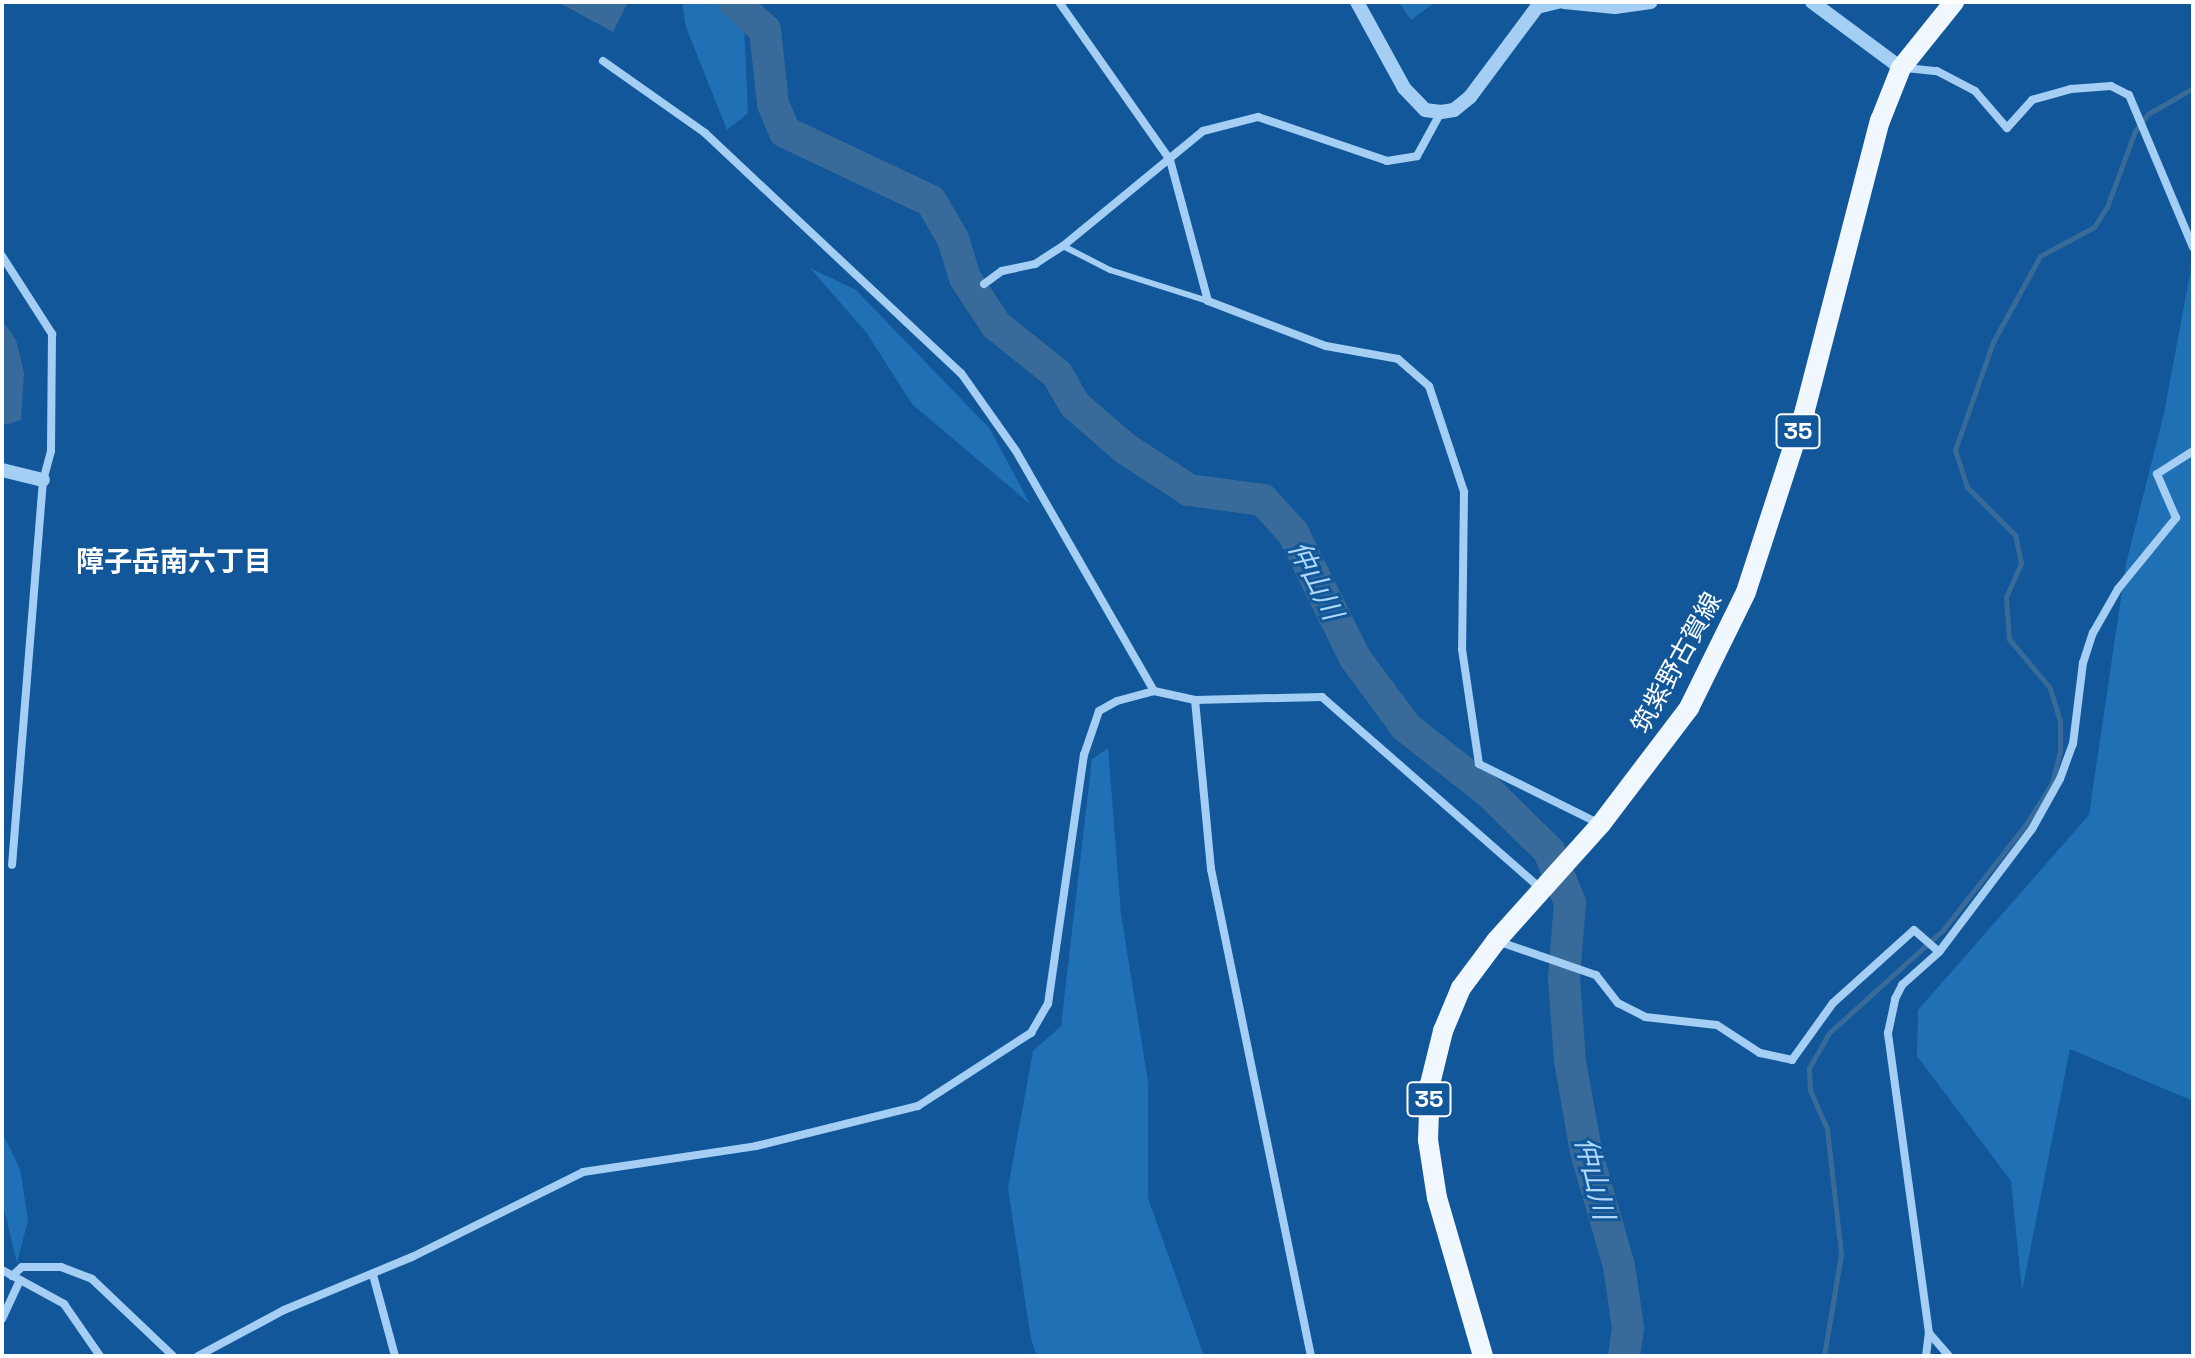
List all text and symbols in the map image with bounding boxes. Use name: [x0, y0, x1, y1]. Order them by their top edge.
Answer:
road number: 35: [1774, 411, 1822, 451]
water label: 仲山川: [1282, 535, 1350, 625]
district label: 障子岳南六丁目: [76, 544, 272, 578]
street label: 筑紫野古賀線: [1626, 587, 1728, 739]
road number: 35: [1405, 1079, 1453, 1119]
water label: 仲山川: [1569, 1133, 1621, 1223]

